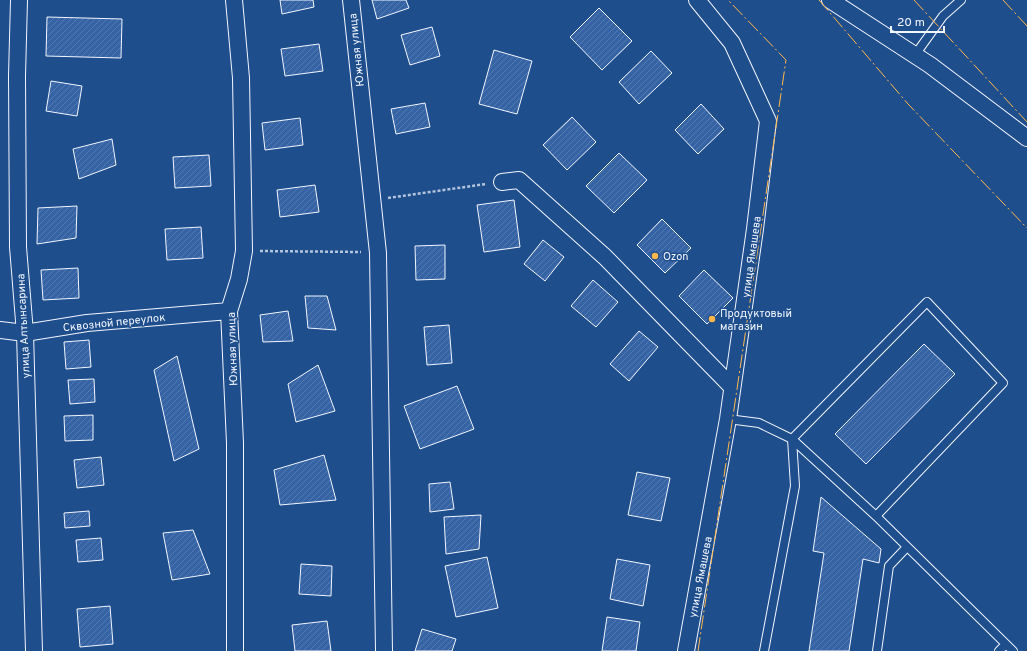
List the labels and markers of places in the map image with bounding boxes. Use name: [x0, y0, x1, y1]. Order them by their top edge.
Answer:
place label: Ozon: [663, 250, 689, 264]
marker: Ozon: [650, 251, 660, 261]
place label: Продуктовый магазин: [720, 307, 792, 334]
marker: Продуктовый магазин: [707, 314, 717, 324]

